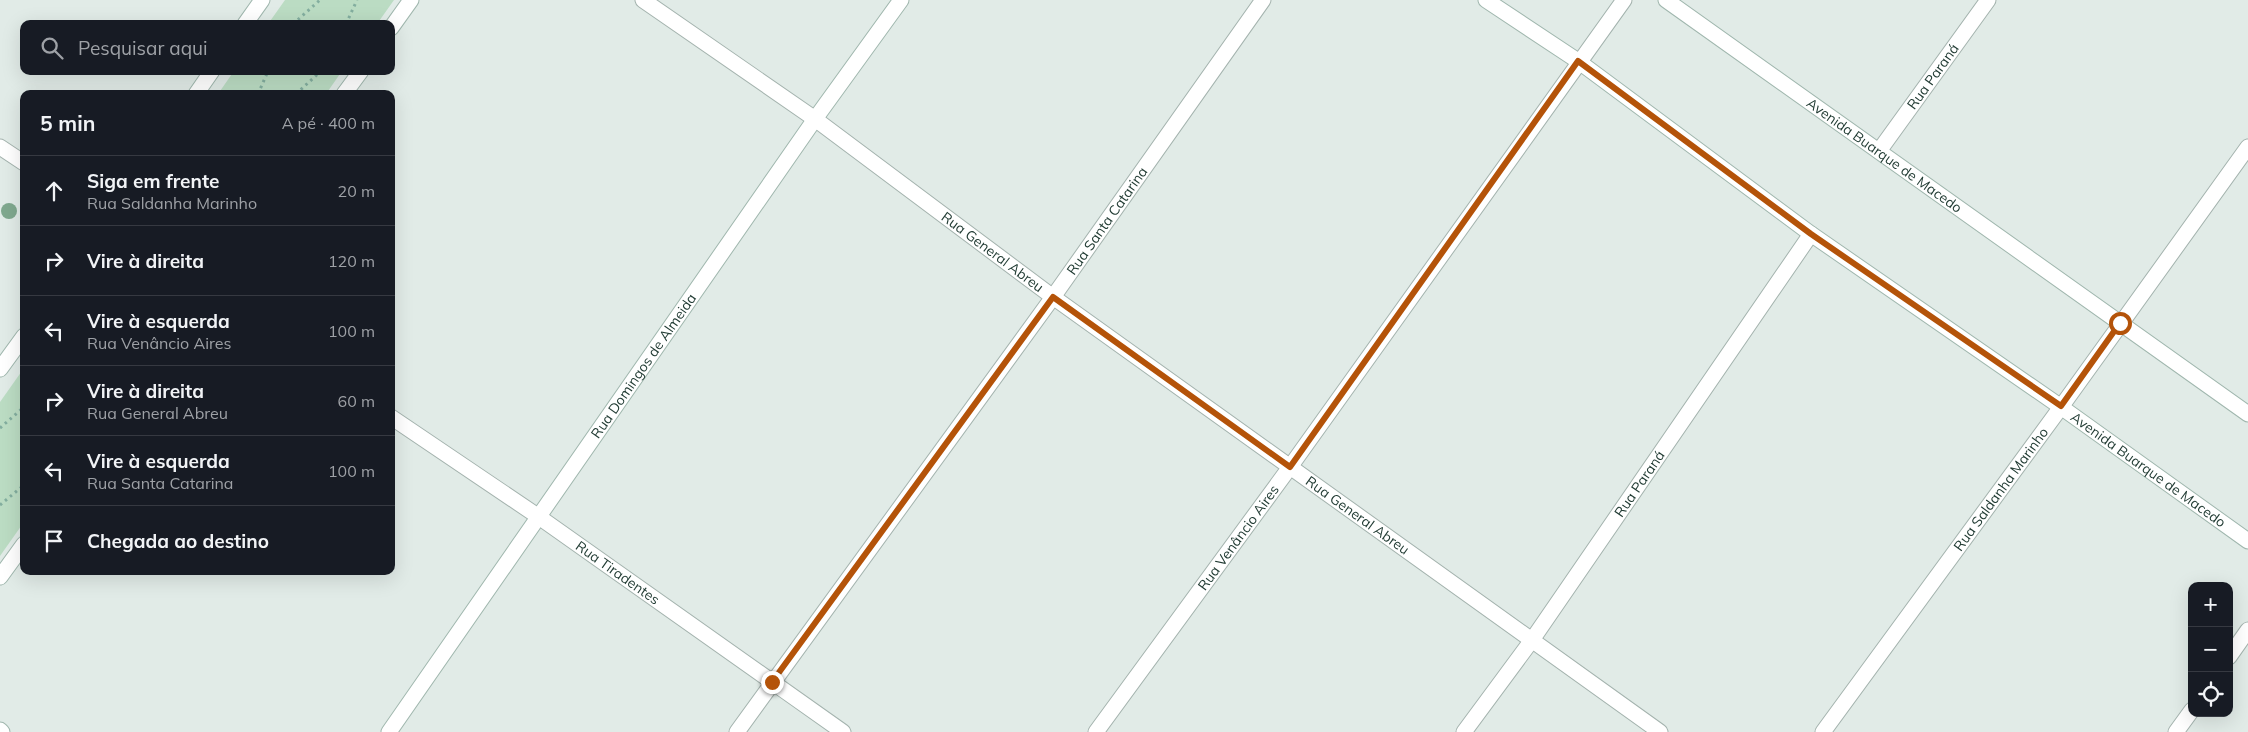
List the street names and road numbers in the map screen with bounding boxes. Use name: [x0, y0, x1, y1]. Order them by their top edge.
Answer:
street label: Rua Paraná: [1903, 40, 1963, 113]
street label: Avenida Buarque de Macedo: [1803, 94, 1966, 217]
street label: Rua Santa Catarina: [1062, 163, 1151, 278]
street label: Rua General Abreu: [938, 208, 1047, 296]
street label: Rua Domingos de Almeida: [587, 290, 700, 442]
street label: Avenida Buarque de Macedo: [2067, 408, 2229, 531]
street label: Rua Saldanha Marinho: [1950, 424, 2052, 555]
street label: Rua Paraná: [1610, 447, 1669, 521]
street label: Rua General Abreu: [1302, 472, 1413, 558]
street label: Rua Venâncio Aires: [1194, 481, 1283, 594]
street label: Rua Tiradentes: [572, 537, 663, 609]

